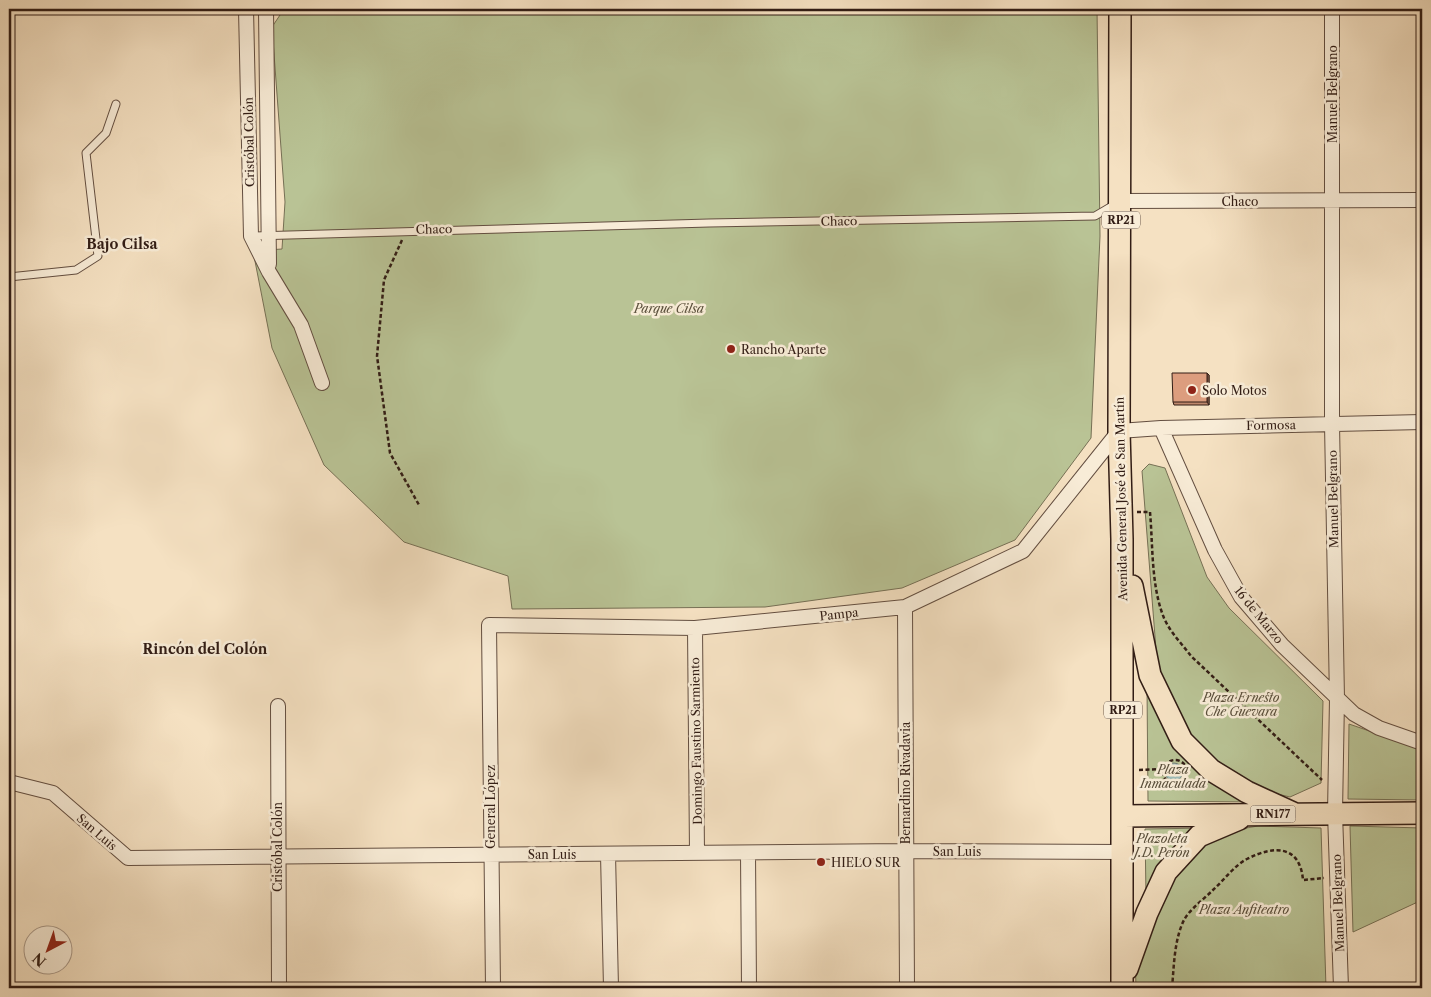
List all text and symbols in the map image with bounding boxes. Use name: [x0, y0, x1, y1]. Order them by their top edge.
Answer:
street label: Manuel Belgrano: [1325, 45, 1340, 143]
street label: Cristóbal Colón: [241, 96, 257, 187]
street label: Chaco: [1222, 194, 1258, 209]
road number: RP21: [1102, 212, 1140, 228]
street label: Chaco: [820, 213, 858, 229]
street label: Chaco: [415, 221, 453, 237]
district label: Bajo Cilsa: [86, 235, 159, 253]
park label: Parque Cilsa: [633, 301, 704, 316]
place label: Rancho Aparte: [741, 342, 826, 357]
marker: Rancho Aparte: [725, 343, 737, 355]
place label: Solo Motos: [1202, 383, 1267, 398]
marker: Solo Motos: [1186, 384, 1198, 396]
street label: Avenida General José de San Martín: [1112, 396, 1130, 602]
street label: Formosa: [1246, 417, 1297, 433]
street label: Manuel Belgrano: [1325, 450, 1341, 548]
street label: 16 de Marzo: [1231, 583, 1287, 647]
street label: Pampa: [819, 604, 860, 623]
district label: Rincón del Colón: [143, 640, 268, 658]
street label: Domingo Faustino Sarmiento: [687, 657, 705, 825]
park label: Plaza Ernesto Che Guevara: [1202, 690, 1280, 719]
road number: RP21: [1104, 702, 1142, 718]
street label: Bernardino Rivadavia: [898, 721, 913, 844]
park label: Plaza Inmaculada: [1139, 762, 1206, 791]
street label: General López: [483, 765, 498, 849]
street label: Cristóbal Colón: [270, 801, 285, 892]
road number: RN177: [1250, 806, 1296, 822]
street label: San Luis: [74, 810, 120, 854]
park label: Plazoleta J.D. Perón: [1130, 831, 1190, 860]
street label: San Luis: [933, 844, 981, 859]
street label: San Luis: [528, 847, 576, 862]
street label: Manuel Belgrano: [1329, 854, 1347, 952]
place label: HIELO SUR: [831, 855, 902, 870]
marker: HIELO SUR: [815, 856, 827, 868]
park label: Plaza Anfiteatro: [1198, 902, 1289, 917]
north arrow: [22, 924, 72, 974]
text: N: [29, 949, 50, 971]

